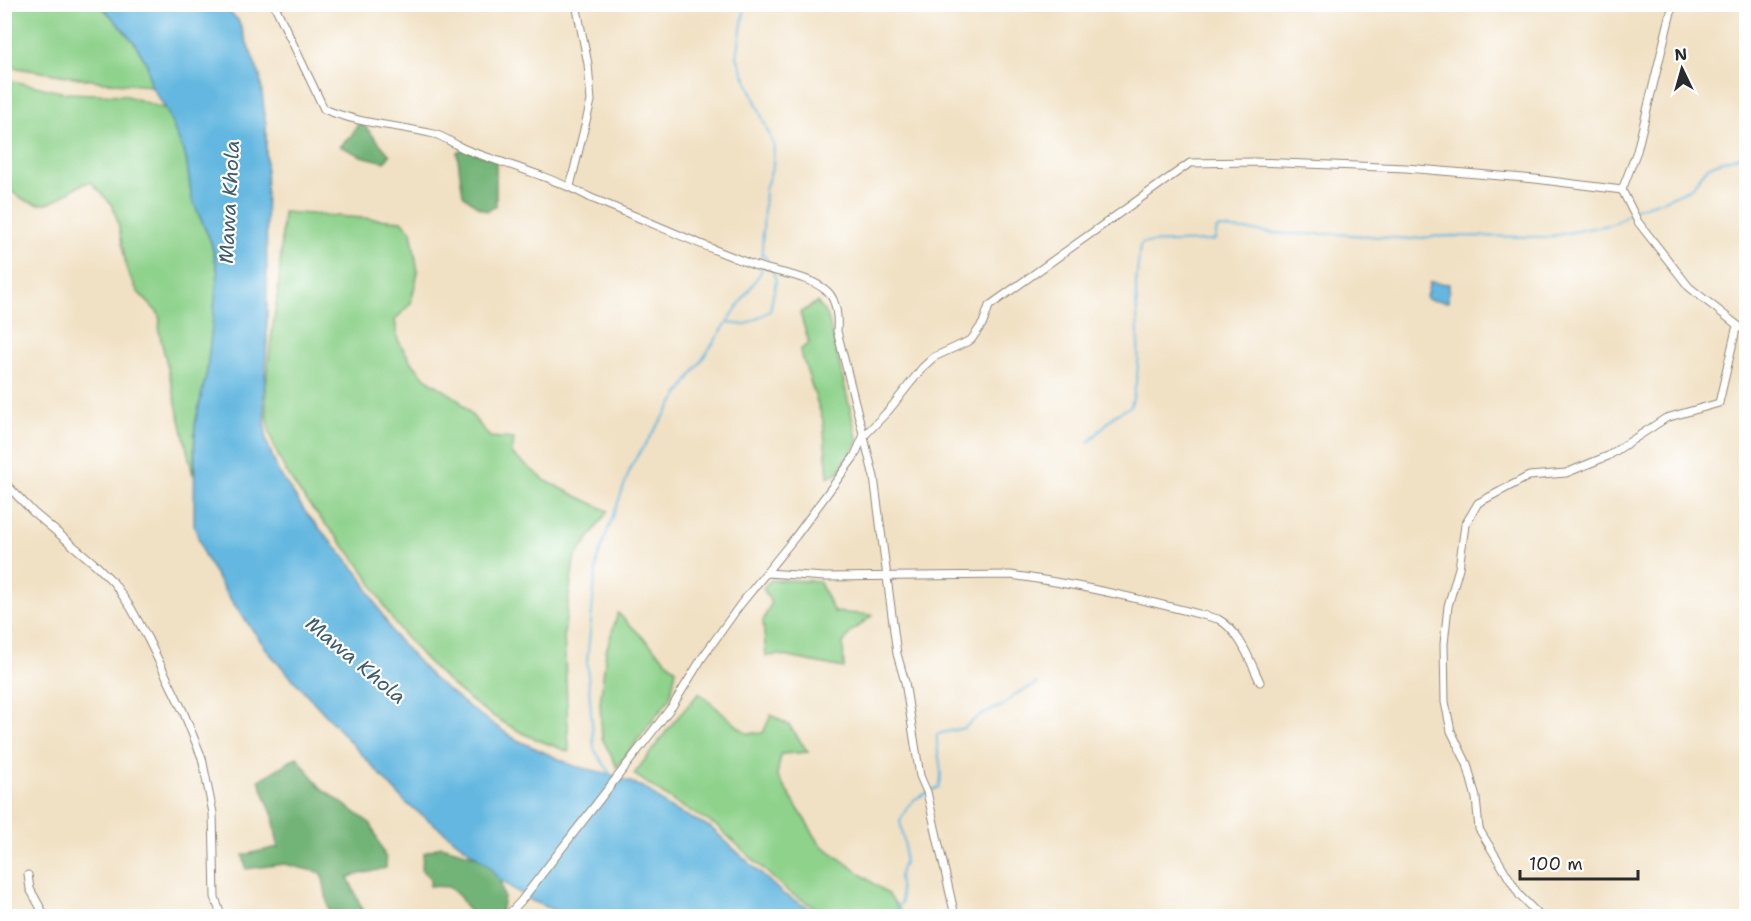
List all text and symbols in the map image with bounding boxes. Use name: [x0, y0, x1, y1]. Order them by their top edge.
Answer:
north arrow: [1652, 39, 1712, 99]
text: N: [1674, 44, 1688, 66]
water label: Mawa Khola: [213, 140, 245, 264]
water label: Mawa Khola: [300, 610, 412, 710]
scale bar: [1520, 843, 1638, 881]
text: 100 m: [1529, 852, 1583, 876]

